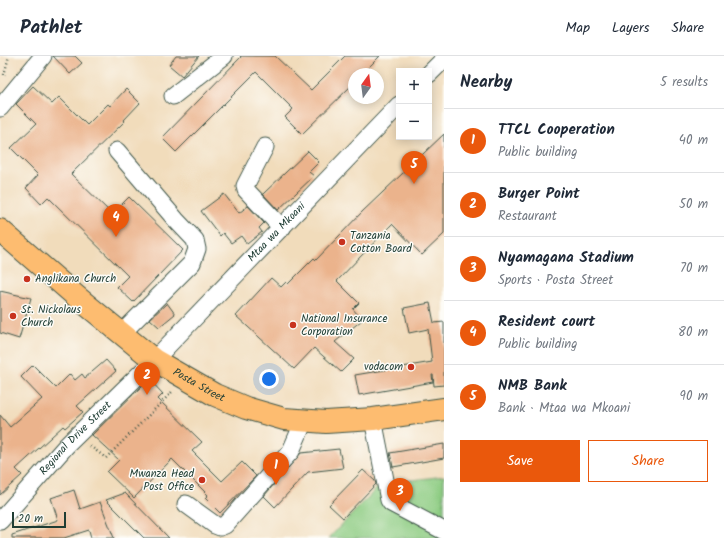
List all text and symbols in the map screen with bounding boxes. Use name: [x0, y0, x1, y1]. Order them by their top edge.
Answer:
text: Pathlet: [20, 13, 82, 43]
text: Map: [566, 17, 590, 39]
text: Layers: [612, 17, 650, 39]
text: Share: [672, 17, 704, 39]
north arrow: [348, 68, 384, 104]
map controls: [396, 68, 432, 140]
button: +: [396, 68, 432, 104]
text: Nearby: [460, 69, 512, 96]
text: 5 results: [660, 72, 708, 93]
button: −: [396, 104, 432, 140]
text: TTCL Cooperation: [498, 118, 615, 142]
text: 1: [471, 130, 475, 151]
text: 40 m: [679, 130, 708, 151]
text: Public building: [498, 142, 577, 163]
pin: 5: [401, 151, 427, 184]
text: Burger Point: [498, 182, 580, 206]
text: 2: [469, 194, 477, 215]
text: 50 m: [679, 194, 708, 215]
street label: Mtaa wa Mkoani: [243, 198, 310, 266]
pin: 4: [103, 204, 129, 237]
text: Restaurant: [498, 206, 557, 227]
place label: Tanzania Cotton Board: [350, 227, 412, 258]
marker: Tanzania Cotton Board: [337, 237, 347, 247]
text: Nyamagana Stadium: [498, 246, 634, 270]
text: 3: [469, 258, 477, 279]
text: 70 m: [680, 258, 708, 279]
place label: Anglikana Church: [35, 270, 116, 288]
text: Sports · Posta Street: [498, 270, 613, 291]
marker: Anglikana Church: [22, 274, 32, 284]
place label: St. Nickolaus Church: [21, 301, 81, 332]
place label: National Insurance Corporation: [301, 310, 387, 341]
text: Resident court: [498, 310, 595, 334]
marker: St. Nickolaus Church: [8, 311, 18, 321]
marker: National Insurance Corporation: [288, 320, 298, 330]
text: 4: [469, 322, 477, 343]
text: 80 m: [678, 322, 708, 343]
text: Public building: [498, 334, 577, 355]
place label: vodacom: [364, 358, 403, 376]
pin: 2: [134, 362, 160, 395]
marker: vodacom: [406, 362, 416, 372]
street label: Posta Street: [169, 363, 228, 407]
your location: [259, 369, 279, 389]
text: NMB Bank: [498, 374, 567, 398]
text: 5: [470, 386, 476, 407]
text: 90 m: [680, 386, 708, 407]
street label: Regional Drive Street: [35, 396, 116, 480]
text: Bank · Mtaa wa Mkoani: [498, 398, 630, 419]
button: Save: [460, 440, 580, 482]
button: Share: [588, 440, 708, 482]
pin: 1: [263, 452, 289, 485]
place label: Mwanza Head Post Office: [130, 465, 195, 496]
marker: Mwanza Head Post Office: [197, 475, 207, 485]
pin: 3: [387, 478, 413, 511]
scale bar: [12, 510, 66, 529]
text: 20 m: [18, 510, 43, 528]

